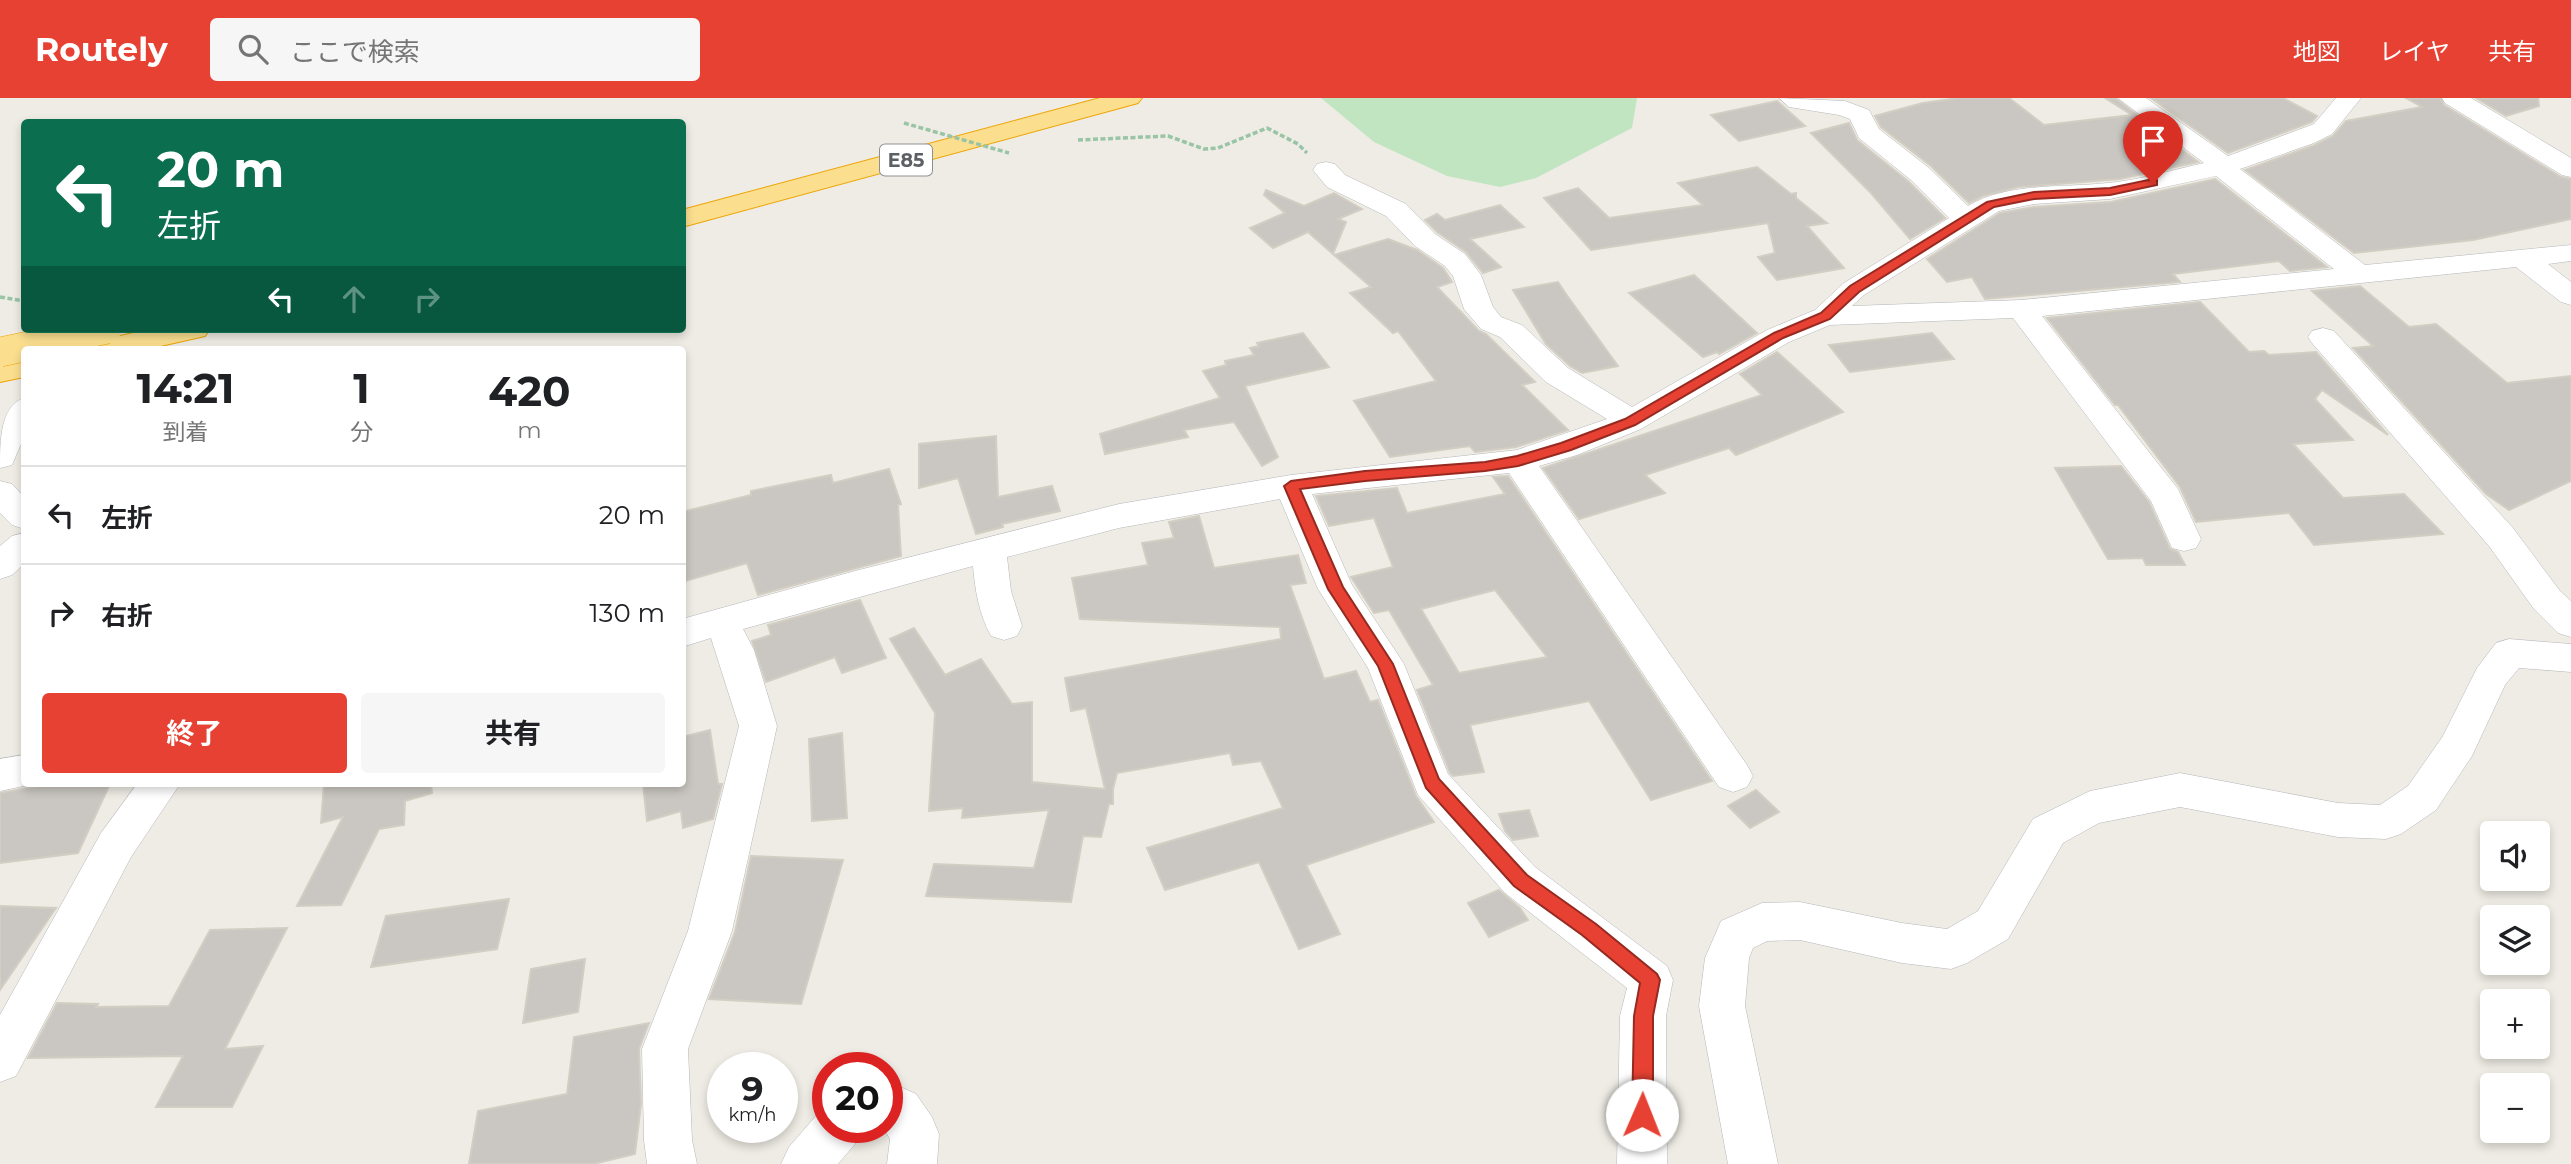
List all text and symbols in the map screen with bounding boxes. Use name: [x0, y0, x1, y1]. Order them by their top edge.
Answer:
search box: [210, 18, 700, 81]
text: Routely: [35, 29, 168, 69]
icon: search: [234, 30, 272, 68]
text: ここで検索: [290, 36, 420, 68]
text: 地図: [2293, 37, 2341, 66]
text: レイヤ: [2379, 37, 2450, 66]
text: 共有: [2488, 37, 2536, 66]
pin: [2123, 111, 2183, 183]
icon: arrive: [2134, 122, 2172, 160]
text: 20 m: [157, 140, 284, 199]
road number: E85: [880, 144, 932, 176]
icon: left: [42, 147, 133, 238]
text: 左折: [157, 206, 221, 245]
icon: left: [262, 280, 300, 318]
icon: ahead: [335, 280, 373, 318]
icon: right: [408, 280, 446, 318]
text: 14:21: [136, 362, 234, 414]
text: 1: [353, 362, 370, 414]
text: 420: [488, 365, 571, 417]
text: m: [517, 416, 542, 444]
text: 到着: [162, 418, 208, 446]
text: 分: [350, 418, 373, 446]
icon: left: [42, 496, 80, 534]
text: 20 m: [599, 499, 665, 531]
text: 左折: [101, 502, 153, 534]
icon: right: [42, 594, 80, 632]
text: 130 m: [589, 597, 665, 629]
text: 右折: [101, 600, 153, 632]
button: 終了: [42, 693, 347, 773]
button: 共有: [361, 693, 665, 773]
map controls: [2480, 821, 2550, 1143]
button: sound: [2480, 821, 2550, 891]
button: layers: [2480, 905, 2550, 975]
button: +: [2480, 989, 2550, 1059]
speed limit sign: 20: [812, 1052, 903, 1143]
text: 9: [741, 1067, 764, 1110]
button: −: [2480, 1073, 2550, 1143]
position arrow: [1605, 1078, 1679, 1152]
text: km/h: [728, 1104, 777, 1126]

